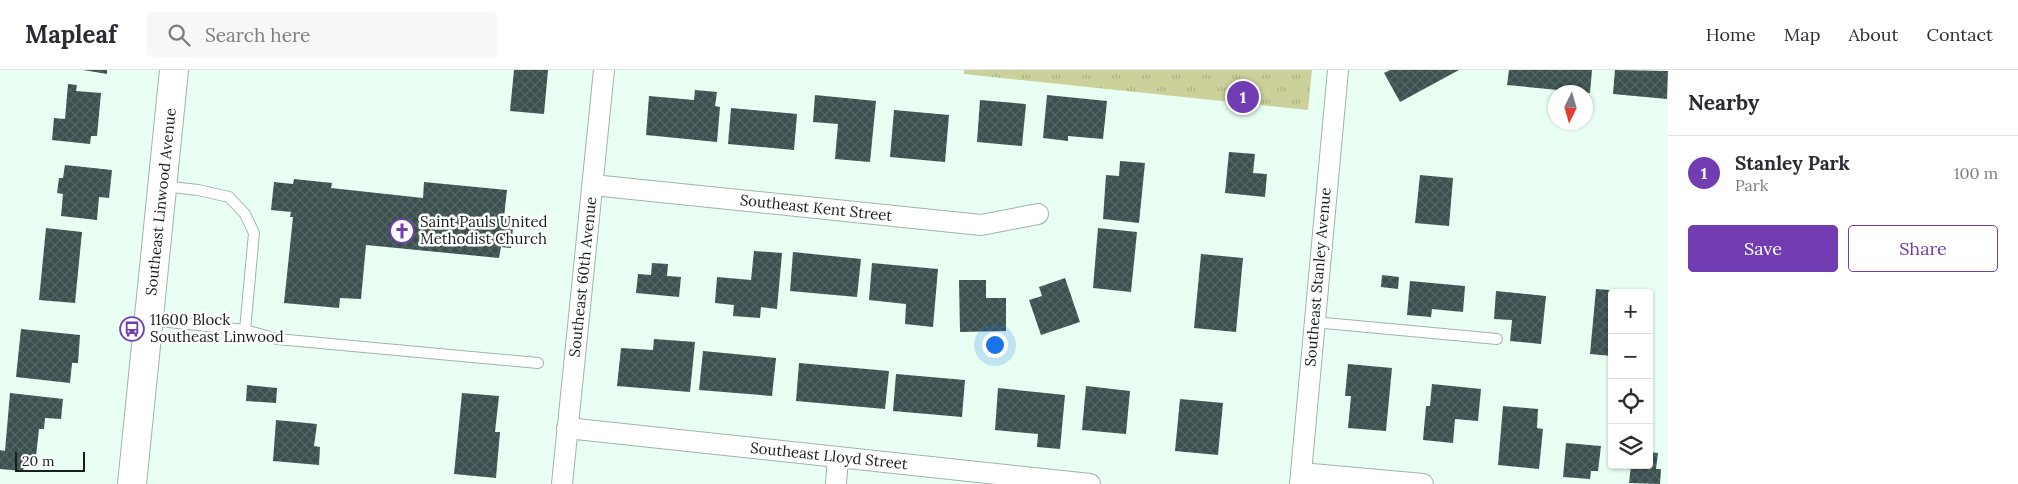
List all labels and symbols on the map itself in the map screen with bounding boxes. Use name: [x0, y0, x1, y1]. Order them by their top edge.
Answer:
pin: 1: [1227, 78, 1259, 116]
north arrow: [1548, 85, 1593, 130]
street label: Southeast Linwood Avenue: [141, 107, 180, 297]
street label: Southeast Stanley Avenue: [1300, 187, 1335, 367]
street label: Southeast Kent Street: [739, 190, 893, 225]
street label: Southeast 60th Avenue: [565, 196, 600, 358]
place label: Saint Pauls United Methodist Church: [420, 212, 547, 248]
church icon: Saint Pauls United Methodist Church: [389, 218, 415, 244]
place label: 11600 Block Southeast Linwood: [150, 310, 284, 346]
bus stop icon: 11600 Block Southeast Linwood: [119, 316, 145, 342]
your location: [982, 332, 1008, 358]
street label: Southeast Lloyd Street: [749, 438, 909, 473]
scale bar: [15, 449, 85, 472]

